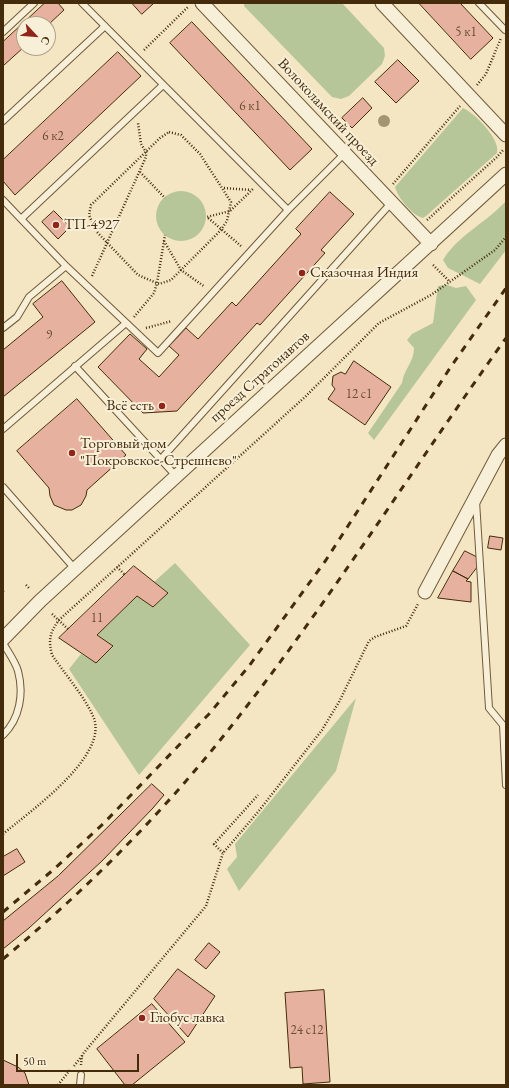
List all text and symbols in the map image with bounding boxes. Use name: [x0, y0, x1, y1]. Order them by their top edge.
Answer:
north arrow: [16, 16, 56, 56]
house number: 5 к1: [455, 24, 477, 40]
text: С: [38, 34, 54, 47]
street label: Волоколамский проезд: [274, 55, 382, 169]
house number: 6 к1: [239, 98, 261, 114]
house number: 6 к2: [42, 128, 64, 144]
place label: ТП-4927: [64, 216, 119, 234]
marker: ТП-4927: [51, 220, 61, 230]
place label: Сказочная Индия: [310, 264, 418, 282]
marker: Сказочная Индия: [297, 268, 307, 278]
house number: 9: [46, 327, 52, 343]
street label: проезд Стратонавтов: [206, 328, 314, 426]
house number: 12 с1: [346, 386, 372, 402]
place label: Всё есть: [107, 397, 154, 415]
marker: Всё есть: [157, 401, 167, 411]
place label: Торговый дом "Покровское-Стрешнево": [80, 435, 237, 470]
marker: Торговый дом "Покровское-Стрешнево": [67, 448, 77, 458]
house number: 11: [91, 610, 103, 626]
place label: Глобус лавка: [150, 1009, 225, 1027]
marker: Глобус лавка: [137, 1013, 147, 1023]
house number: 24 с12: [291, 1022, 323, 1038]
scale bar: [18, 1046, 141, 1072]
text: 50 m: [23, 1053, 46, 1069]

